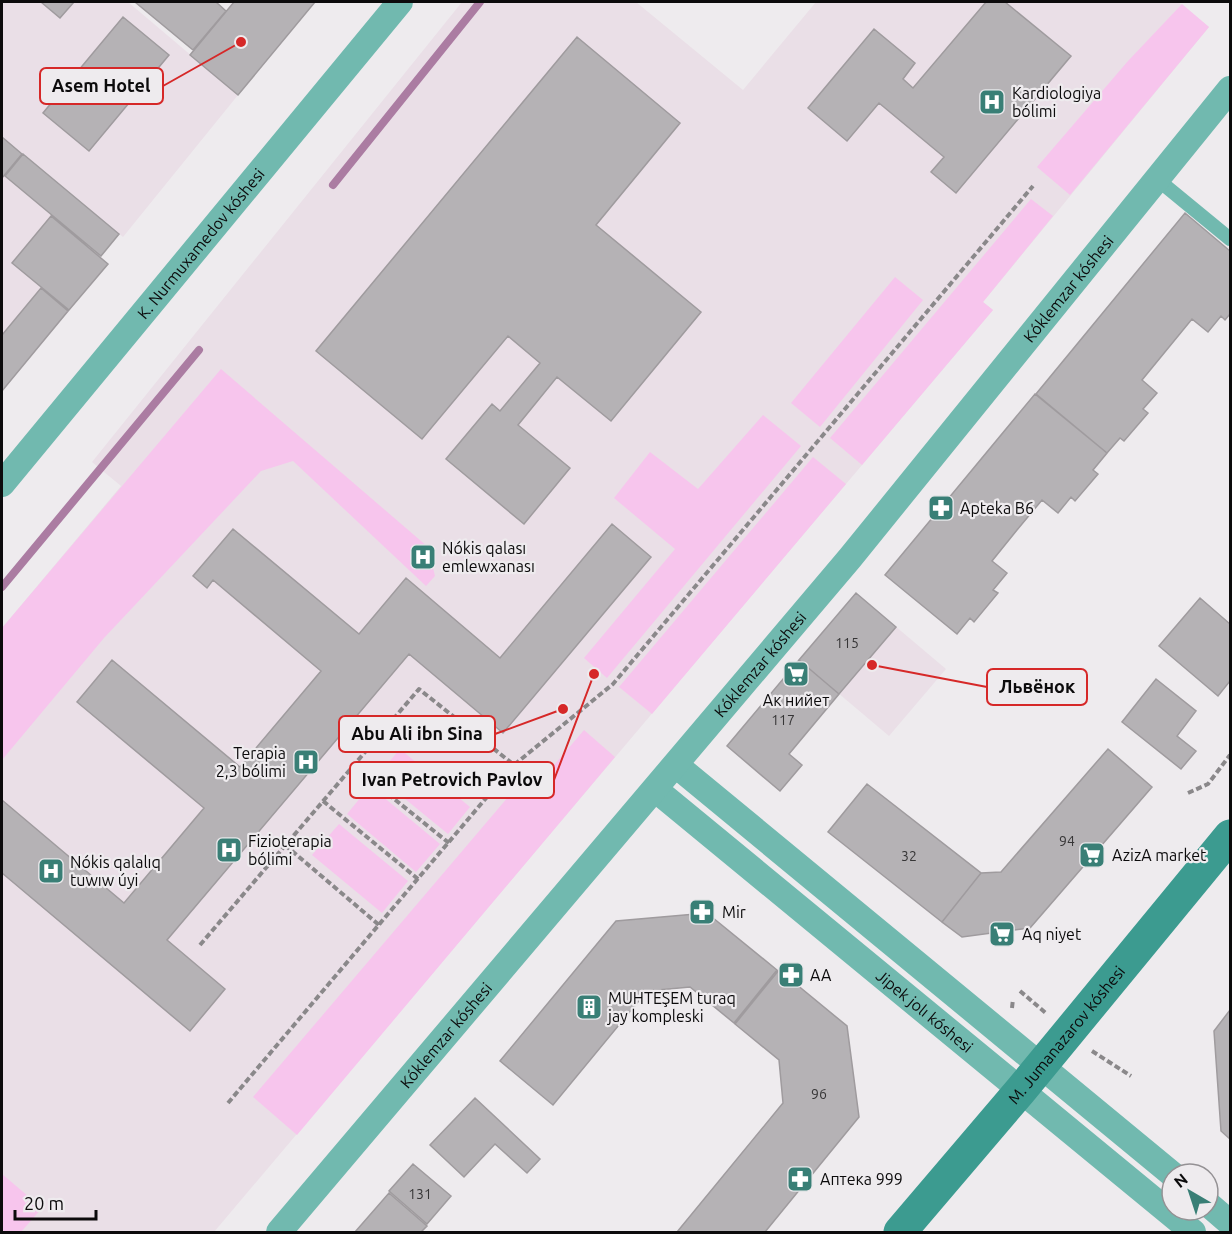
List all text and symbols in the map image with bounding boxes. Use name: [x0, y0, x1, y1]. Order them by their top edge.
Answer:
callout: Asem Hotel: [40, 68, 163, 104]
text: Asem Hotel: [52, 75, 151, 95]
place label: Kardiologiya bólimi: [1012, 84, 1101, 120]
hospital icon: Kardiologiya bólimi: [977, 87, 1007, 117]
street label: K. Nurmuxamedov kóshesi: [133, 165, 268, 322]
street label: Kóklemzar kóshesi: [1020, 232, 1117, 346]
pharmacy icon: Apteka B6: [926, 493, 956, 523]
place label: Apteka B6: [960, 499, 1034, 517]
place label: Nókis qalası emlewxanası: [442, 539, 535, 575]
hospital icon: Nókis qalası emlewxanası: [408, 542, 438, 572]
street label: Kóklemzar kóshesi: [710, 608, 809, 721]
house number: 115: [835, 635, 859, 651]
supermarket icon: Ак нийет: [781, 659, 811, 689]
callout: Львёнок: [987, 669, 1087, 705]
text: Львёнок: [999, 676, 1076, 696]
place label: Ак нийет: [763, 691, 829, 709]
house number: 117: [771, 712, 795, 728]
callout: Abu Ali ibn Sina: [339, 716, 495, 752]
text: Abu Ali ibn Sina: [351, 723, 483, 743]
place label: Terapia 2,3 bólimi: [216, 744, 286, 780]
hospital icon: Terapia 2,3 bólimi: [291, 747, 321, 777]
callout: Ivan Petrovich Pavlov: [350, 762, 554, 798]
text: Ivan Petrovich Pavlov: [362, 769, 543, 789]
place label: Fizioterapia bólimi: [248, 832, 332, 868]
house number: 94: [1059, 833, 1075, 849]
hospital icon: Fizioterapia bólimi: [214, 835, 244, 865]
supermarket icon: AzizA market: [1077, 840, 1107, 870]
place label: AzizA market: [1112, 846, 1207, 864]
house number: 32: [901, 848, 917, 864]
place label: Nókis qalalıq tuwıw úyi: [70, 853, 161, 889]
hospital icon: Nókis qalalıq tuwıw úyi: [36, 856, 66, 886]
pharmacy icon: Mir: [687, 897, 717, 927]
place label: Mir: [722, 903, 746, 921]
supermarket icon: Aq niyet: [987, 919, 1017, 949]
place label: Aq niyet: [1022, 925, 1082, 943]
pharmacy icon: AA: [776, 960, 806, 990]
street label: M. Jumanazarov kóshesi: [1004, 962, 1128, 1107]
place label: AA: [810, 966, 832, 984]
street label: Jipek jolı kóshesi: [873, 966, 977, 1056]
street label: Kóklemzar kóshesi: [396, 979, 495, 1091]
place label: MUHTEŞEM turaq jay kompleski: [606, 989, 736, 1025]
building icon: MUHTEŞEM turaq jay kompleski: [574, 992, 604, 1022]
house number: 96: [811, 1086, 827, 1102]
north arrow: [1160, 1162, 1220, 1222]
pharmacy icon: Аптека 999: [785, 1164, 815, 1194]
place label: Аптека 999: [820, 1170, 903, 1188]
text: N: [1170, 1170, 1191, 1191]
scale bar: [15, 1183, 96, 1221]
house number: 131: [408, 1186, 432, 1202]
text: 20 m: [24, 1193, 64, 1213]

